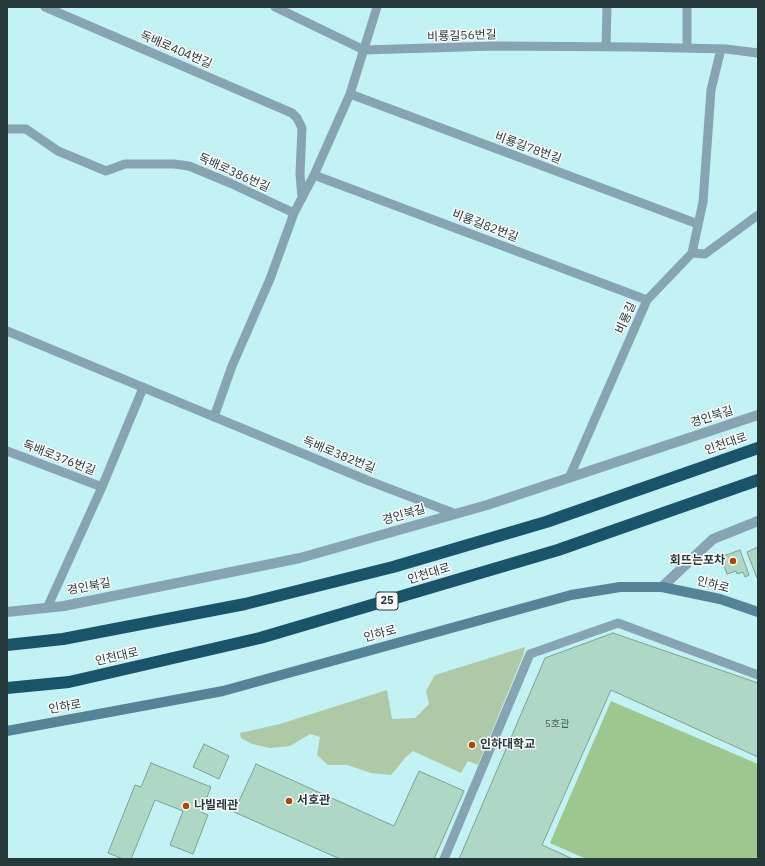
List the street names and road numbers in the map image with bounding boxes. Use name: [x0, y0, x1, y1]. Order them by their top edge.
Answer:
street label: 독배로404번길: [138, 28, 214, 72]
street label: 비룡길56번길: [427, 28, 497, 44]
street label: 비룡길78번길: [493, 129, 563, 167]
street label: 독배로386번길: [196, 151, 272, 195]
street label: 비룡길82번길: [450, 207, 520, 245]
street label: 비룡길: [613, 300, 639, 336]
street label: 경인북길: [689, 403, 735, 431]
street label: 인천대로: [703, 430, 749, 458]
street label: 독배로382번길: [301, 434, 377, 476]
street label: 독배로376번길: [21, 438, 97, 478]
street label: 경인북길: [381, 502, 427, 528]
street label: 인천대로: [406, 561, 452, 587]
street label: 인하로: [695, 574, 731, 596]
street label: 경인북길: [66, 576, 112, 598]
road number: 25: [376, 592, 398, 610]
street label: 인하로: [362, 623, 398, 645]
street label: 인천대로: [94, 645, 140, 669]
street label: 인하로: [47, 697, 83, 717]

